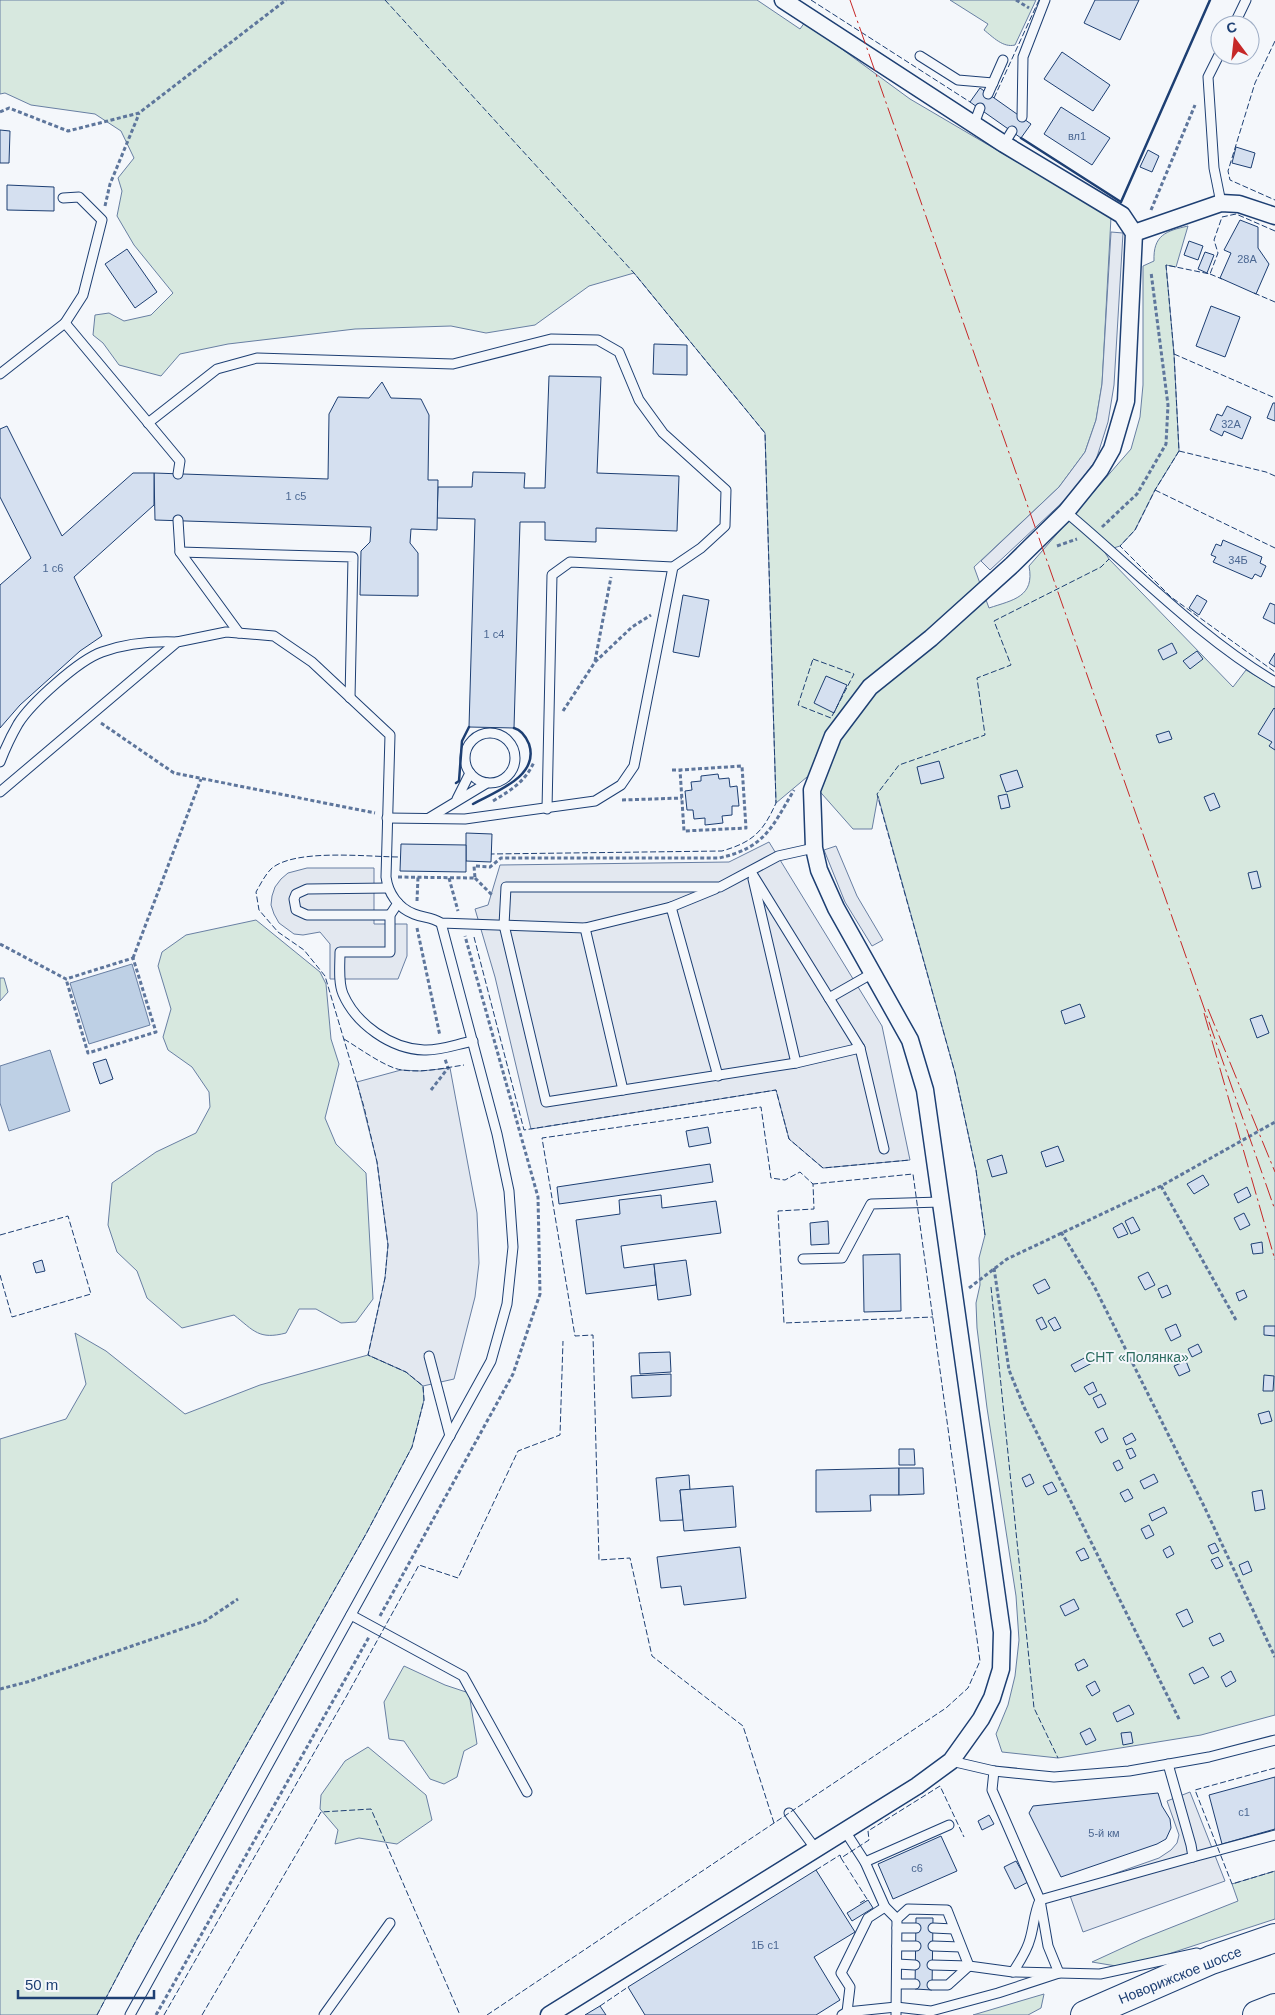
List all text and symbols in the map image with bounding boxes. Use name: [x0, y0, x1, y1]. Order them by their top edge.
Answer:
north arrow: [1210, 15, 1260, 65]
text: С: [1225, 18, 1239, 36]
house number: вл1: [1068, 130, 1086, 142]
house number: 28А: [1237, 253, 1257, 265]
house number: 32А: [1221, 418, 1241, 430]
house number: 1 с5: [286, 490, 306, 502]
house number: 34Б: [1228, 554, 1248, 566]
house number: 1 с6: [43, 562, 63, 574]
house number: 1 с4: [484, 628, 504, 640]
park label: СНТ «Полянка»: [1085, 1349, 1189, 1365]
house number: с1: [1238, 1806, 1250, 1818]
house number: 5-й км: [1088, 1827, 1120, 1839]
house number: с6: [911, 1862, 923, 1874]
house number: 1Б с1: [751, 1939, 779, 1951]
street label: Новорижское шоссе: [1116, 1943, 1244, 2007]
scale bar: [18, 1968, 154, 2000]
text: 50 m: [25, 1976, 58, 1993]

